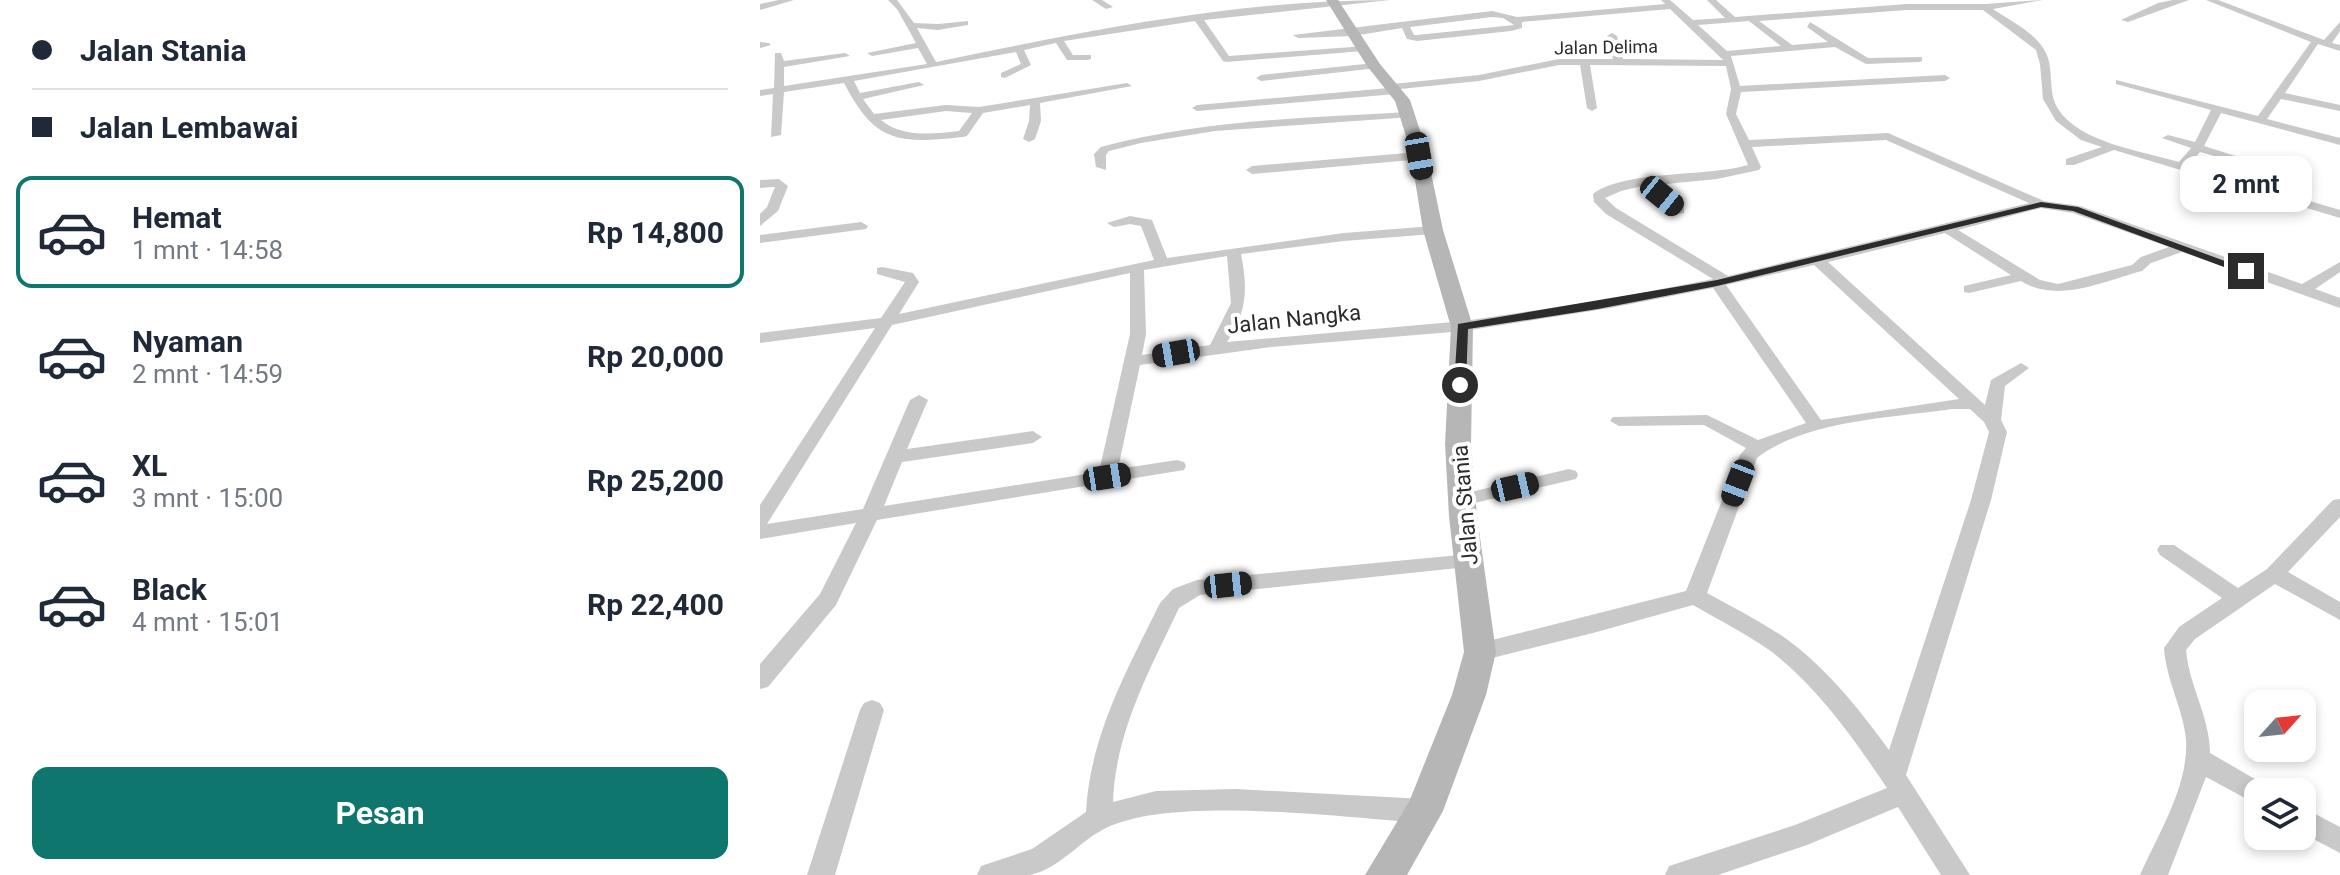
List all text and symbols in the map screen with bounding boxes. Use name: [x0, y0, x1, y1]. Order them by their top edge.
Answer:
text: Jalan Stania: [80, 33, 247, 68]
street label: Jalan Delima: [1554, 36, 1658, 58]
text: Jalan Lembawai: [80, 110, 298, 145]
car: [1403, 130, 1435, 182]
callout: 2 mnt: [2180, 155, 2312, 211]
text: 2 mnt: [2212, 169, 2280, 199]
car: [1636, 172, 1688, 220]
icon: car: [36, 196, 108, 268]
text: Hemat: [132, 200, 222, 235]
text: Rp 14,800: [587, 215, 724, 250]
text: 1 mnt · 14:58: [132, 235, 283, 265]
route end: [2228, 253, 2264, 289]
street label: Jalan Nangka: [1226, 300, 1362, 338]
icon: car: [36, 320, 108, 392]
text: Nyaman: [132, 324, 243, 359]
car: [1150, 337, 1202, 369]
text: Rp 20,000: [587, 339, 724, 374]
text: 2 mnt · 14:59: [132, 359, 283, 389]
route start: [1442, 367, 1478, 403]
icon: car: [36, 444, 108, 516]
street label: Jalan Stania: [1447, 444, 1483, 566]
text: XL: [132, 448, 167, 483]
car: [1718, 456, 1758, 510]
car: [1081, 461, 1133, 493]
text: Rp 25,200: [587, 463, 724, 498]
car: [1489, 470, 1541, 504]
text: 3 mnt · 15:00: [132, 483, 283, 513]
icon: car: [36, 568, 108, 640]
car: [1203, 571, 1253, 599]
text: Black: [132, 572, 207, 607]
text: Rp 22,400: [587, 587, 724, 622]
text: 4 mnt · 15:01: [132, 607, 283, 637]
north arrow: [2244, 690, 2316, 762]
map controls: [2244, 690, 2316, 850]
button: Pesan: [32, 767, 728, 859]
button: layers: [2244, 778, 2316, 850]

